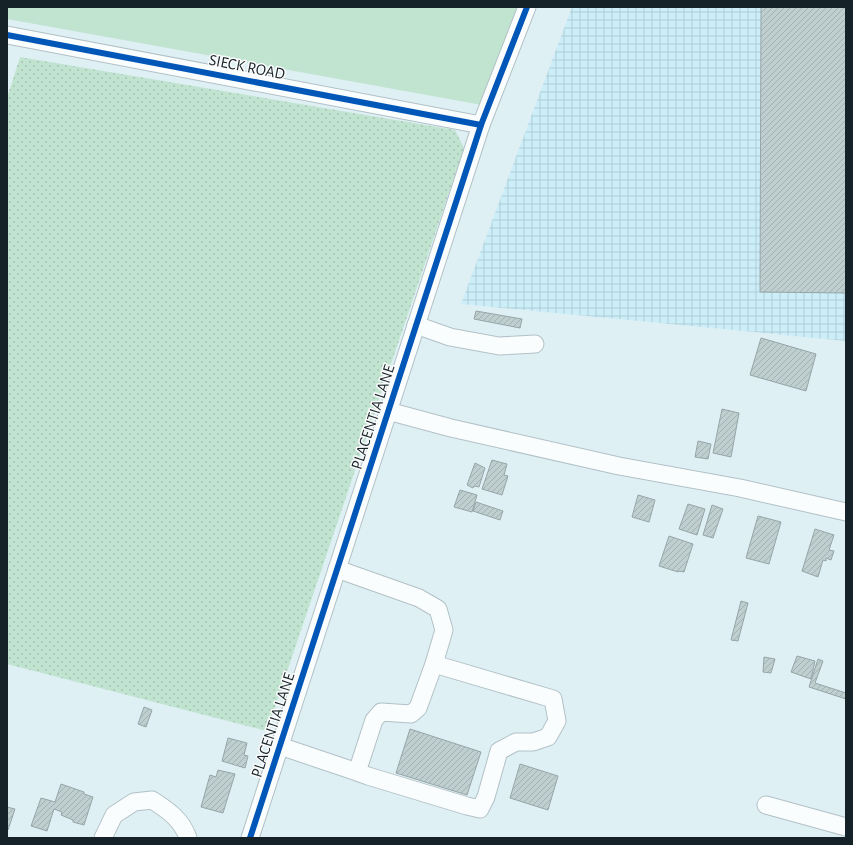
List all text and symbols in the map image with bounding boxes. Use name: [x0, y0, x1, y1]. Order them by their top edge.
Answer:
street label: SIECK ROAD: [208, 52, 286, 82]
street label: PLACENTIA LANE: [349, 362, 398, 471]
street label: PLACENTIA LANE: [249, 670, 298, 779]

